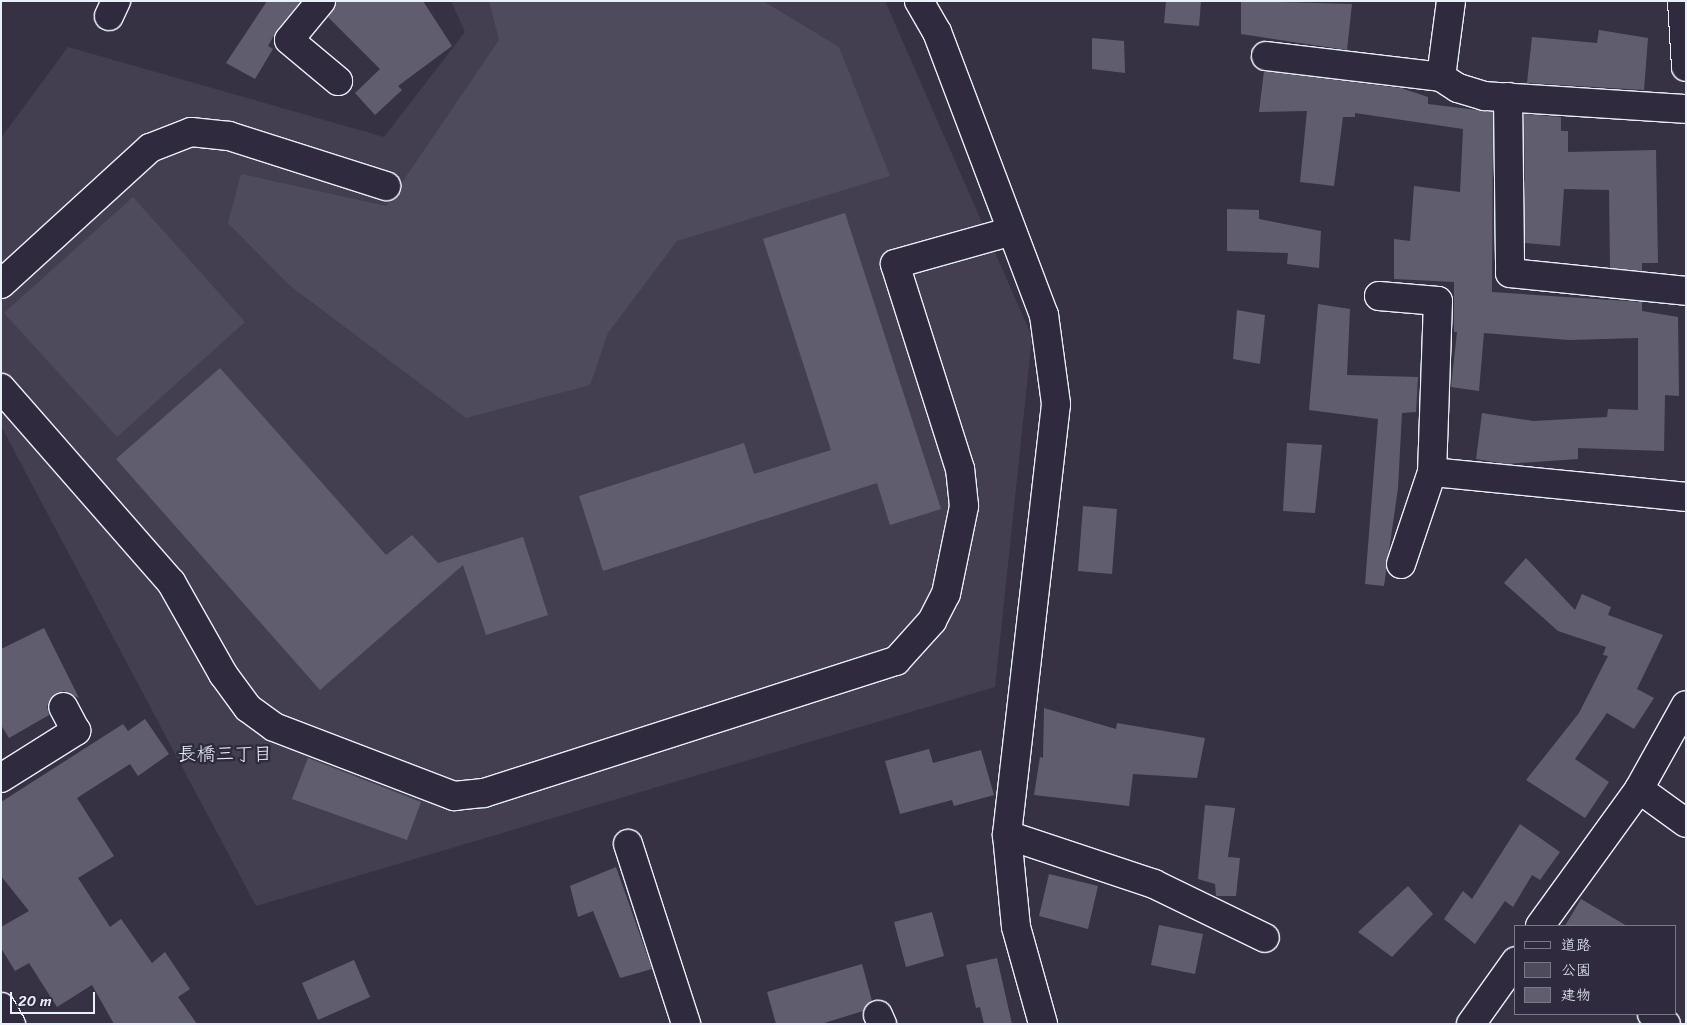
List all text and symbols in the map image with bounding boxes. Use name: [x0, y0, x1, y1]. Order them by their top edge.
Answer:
district label: 長橋三丁目: [178, 743, 272, 765]
legend: [1514, 925, 1677, 1015]
text: 道路: [1561, 932, 1591, 958]
text: 公園: [1561, 957, 1591, 983]
scale bar: [12, 982, 98, 1014]
text: 建物: [1561, 982, 1591, 1008]
text: 20 m: [18, 988, 52, 1014]

